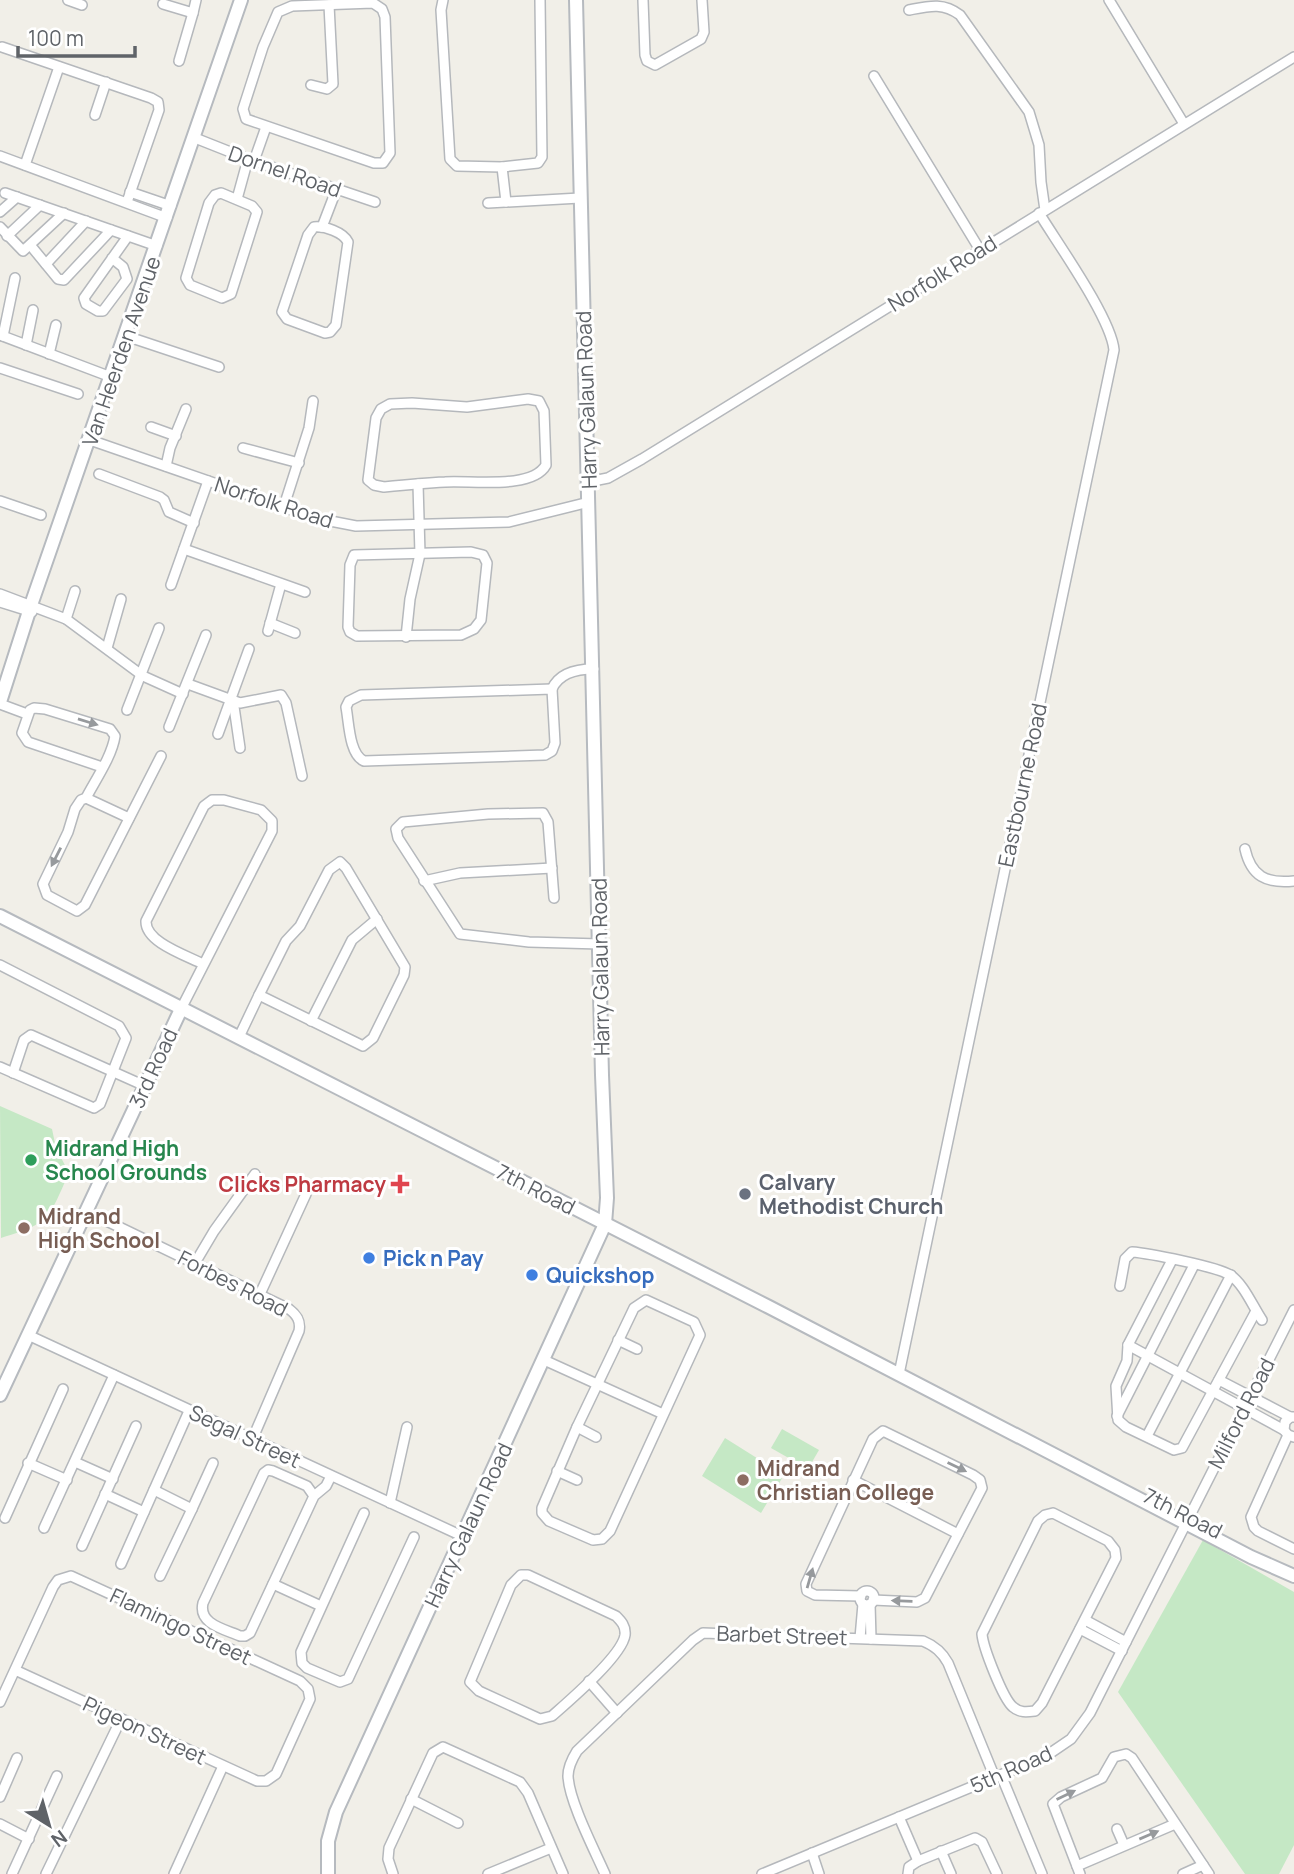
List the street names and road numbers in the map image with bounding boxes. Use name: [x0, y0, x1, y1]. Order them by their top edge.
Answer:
street label: Dornel Road: [225, 139, 345, 203]
street label: Norfolk Road: [882, 229, 1002, 317]
street label: Van Heerden Avenue: [75, 252, 167, 450]
street label: Harry Galaun Road: [569, 310, 603, 490]
street label: Norfolk Road: [211, 470, 337, 534]
street label: Eastbourne Road: [991, 701, 1053, 869]
street label: Harry Galaun Road: [584, 878, 616, 1056]
street label: 3rd Road: [122, 1023, 184, 1113]
street label: 7th Road: [492, 1157, 580, 1221]
street label: Forbes Road: [173, 1243, 293, 1323]
street label: Milford Road: [1201, 1353, 1281, 1473]
street label: Segal Street: [185, 1398, 305, 1474]
street label: Harry Galaun Road: [418, 1438, 518, 1612]
street label: 7th Road: [1139, 1481, 1227, 1545]
street label: Flamingo Street: [106, 1581, 256, 1671]
street label: Barbet Street: [716, 1619, 848, 1651]
street label: Pigeon Street: [79, 1689, 211, 1771]
street label: 5th Road: [966, 1739, 1056, 1799]

